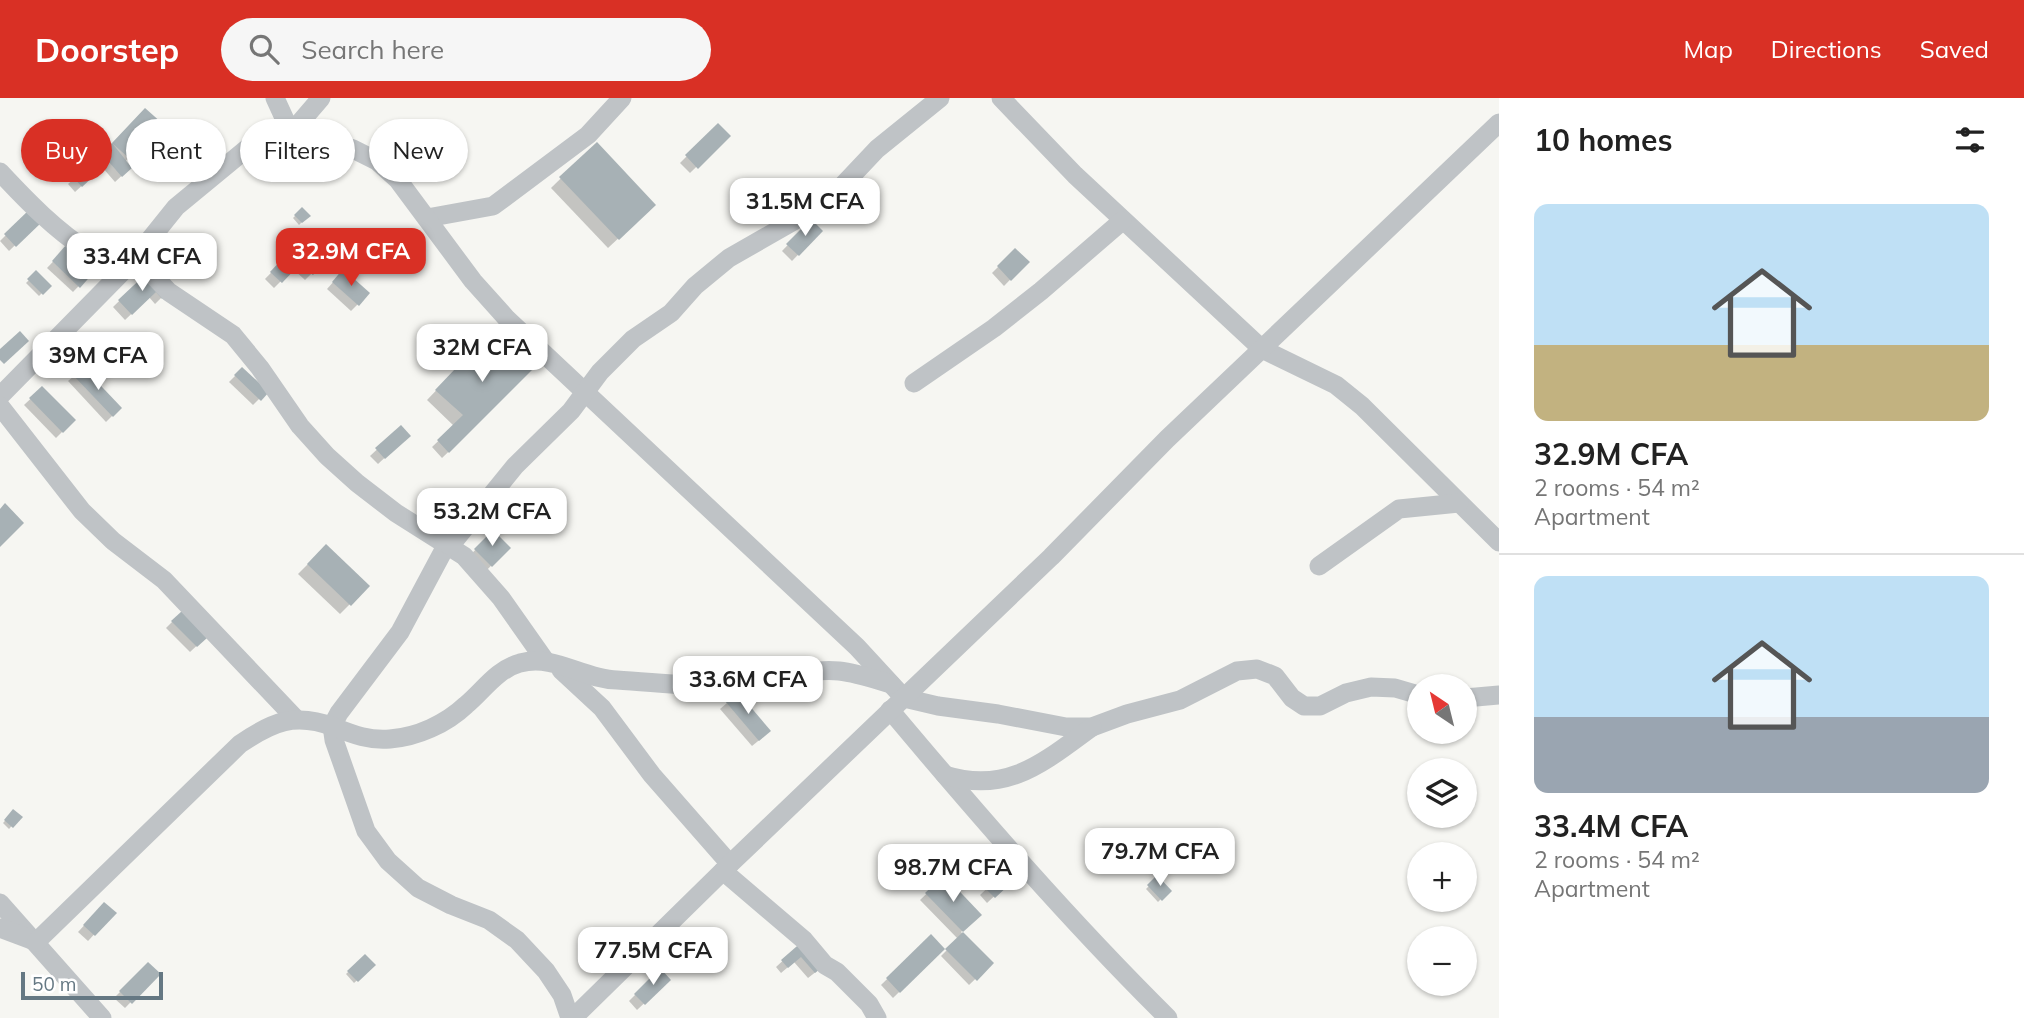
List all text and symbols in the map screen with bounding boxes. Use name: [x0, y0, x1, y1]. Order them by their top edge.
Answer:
search box: [221, 18, 711, 81]
text: Doorstep: [35, 29, 179, 70]
icon: search: [245, 30, 283, 68]
text: Search here: [301, 33, 444, 66]
text: Map: [1683, 34, 1733, 64]
text: Directions: [1771, 34, 1882, 64]
text: Saved: [1920, 34, 1989, 64]
chip: Buy: [21, 119, 112, 182]
chip: Rent: [126, 119, 226, 182]
chip: Filters: [240, 119, 355, 182]
chip: New: [369, 119, 468, 182]
text: 10 homes: [1534, 121, 1673, 159]
icon: filters: [1951, 121, 1989, 159]
pin: 31.5M CFA: [725, 178, 885, 238]
text: 31.5M CFA: [746, 186, 864, 215]
pin: 32.9M CFA: [271, 228, 431, 288]
pin: 33.4M CFA: [62, 234, 222, 293]
text: 32.9M CFA: [292, 236, 410, 265]
text: 33.4M CFA: [83, 241, 201, 270]
icon: home: [1699, 250, 1825, 376]
pin: 32M CFA: [417, 324, 547, 384]
pin: 39M CFA: [33, 332, 163, 392]
text: 32M CFA: [433, 332, 531, 361]
text: 39M CFA: [49, 340, 147, 369]
text: 32.9M CFA: [1534, 435, 1688, 473]
text: 2 rooms · 54 m²: [1534, 473, 1700, 502]
pin: 53.2M CFA: [412, 489, 572, 548]
text: 53.2M CFA: [433, 496, 551, 525]
text: Apartment: [1534, 502, 1650, 531]
icon: home: [1699, 622, 1825, 748]
pin: 33.6M CFA: [668, 656, 828, 716]
text: 33.6M CFA: [689, 664, 807, 693]
north arrow: [1407, 674, 1477, 744]
map controls: [1407, 674, 1477, 996]
button: layers: [1407, 758, 1477, 828]
text: 33.4M CFA: [1534, 807, 1688, 845]
pin: 79.7M CFA: [1080, 828, 1240, 888]
text: 79.7M CFA: [1101, 836, 1219, 865]
button: +: [1407, 842, 1477, 912]
pin: 98.7M CFA: [873, 844, 1033, 904]
text: 2 rooms · 54 m²: [1534, 845, 1700, 874]
text: 98.7M CFA: [894, 852, 1012, 881]
text: Apartment: [1534, 874, 1650, 903]
button: −: [1407, 926, 1477, 996]
pin: 77.5M CFA: [573, 928, 733, 987]
text: 77.5M CFA: [594, 935, 712, 964]
scale bar: [21, 969, 163, 1001]
text: 50 m: [32, 972, 76, 996]

